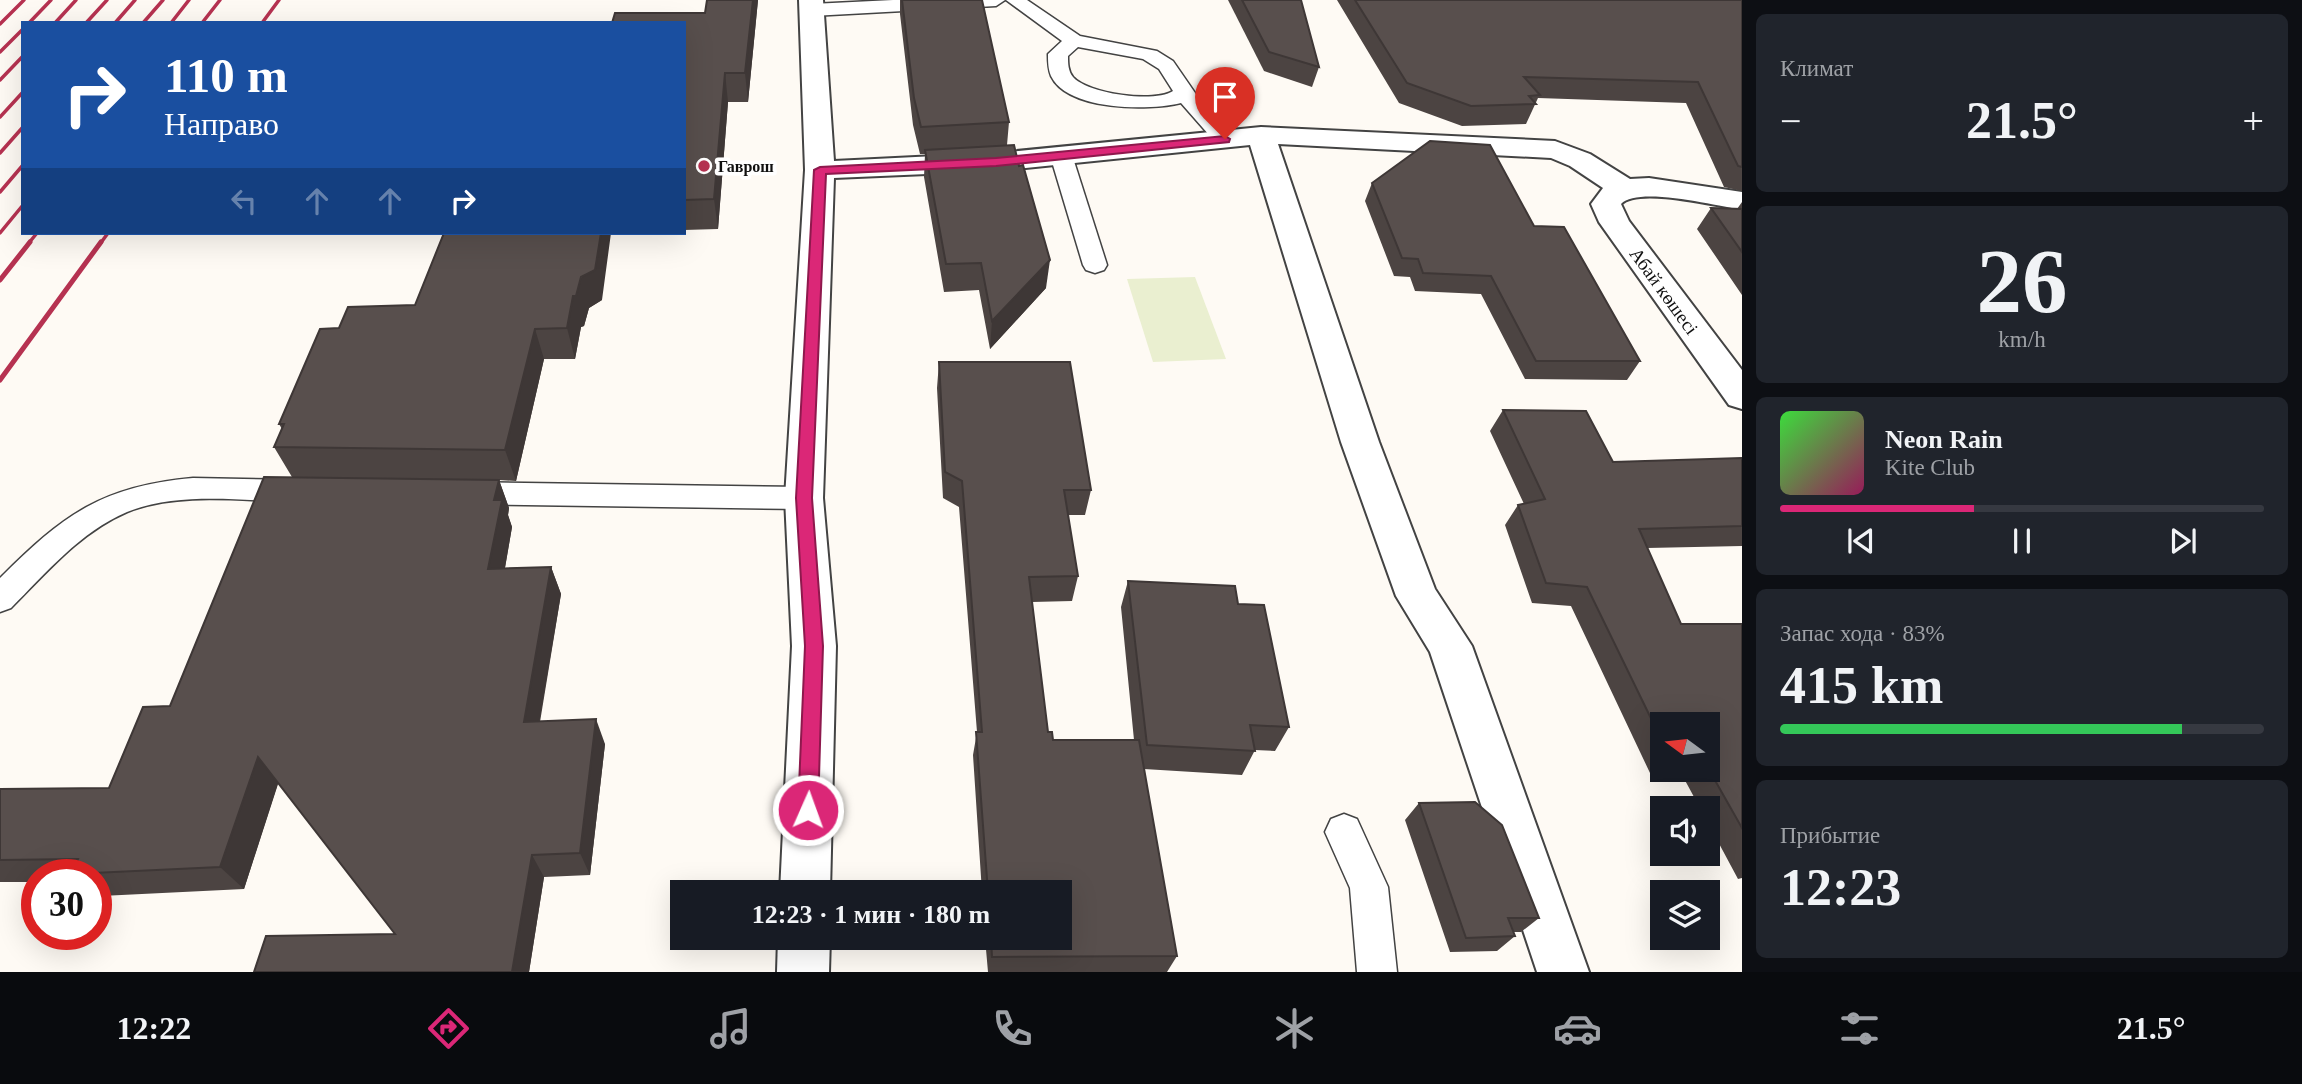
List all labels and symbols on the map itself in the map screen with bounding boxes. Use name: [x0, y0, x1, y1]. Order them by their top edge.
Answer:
pin: [1195, 67, 1255, 139]
marker: Гаврош: [696, 158, 712, 174]
place label: Гаврош: [718, 158, 774, 176]
street label: Абай көшесі: [1626, 244, 1702, 338]
north arrow: [1650, 712, 1720, 782]
position arrow: [771, 773, 845, 847]
speed limit sign: 30: [21, 859, 112, 950]

